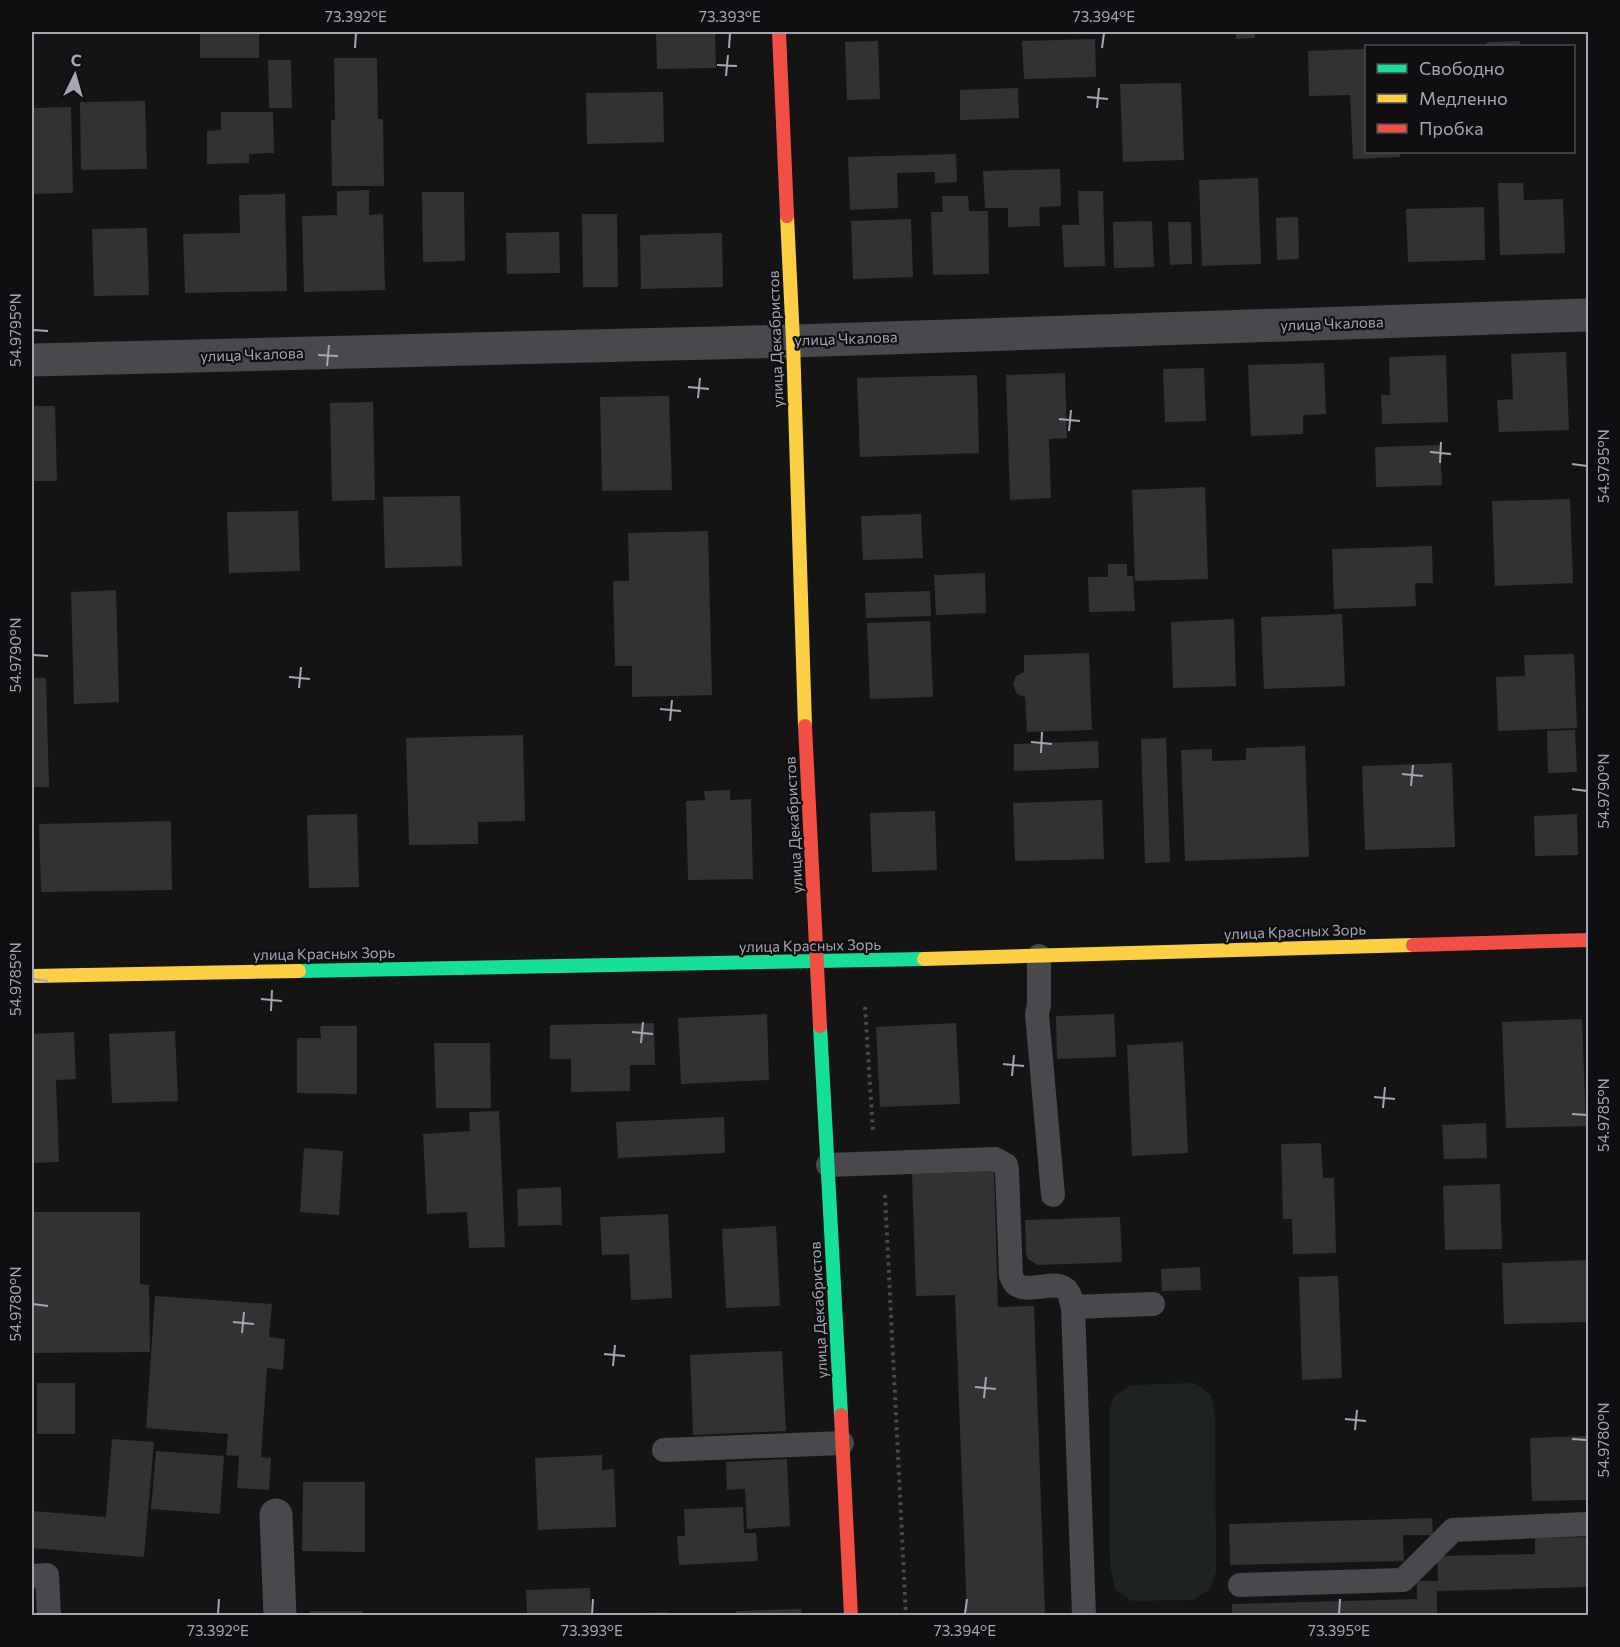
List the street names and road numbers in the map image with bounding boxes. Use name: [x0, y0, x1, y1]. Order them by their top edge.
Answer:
street label: улица Декабристов: [764, 270, 786, 408]
street label: улица Чкалова: [1280, 312, 1384, 334]
street label: улица Чкалова: [794, 327, 898, 349]
street label: улица Чкалова: [200, 343, 304, 365]
street label: улица Декабристов: [780, 756, 806, 894]
street label: улица Красных Зорь: [1224, 920, 1367, 942]
street label: улица Красных Зорь: [739, 935, 882, 955]
street label: улица Красных Зорь: [253, 943, 396, 963]
street label: улица Декабристов: [805, 1241, 831, 1379]

